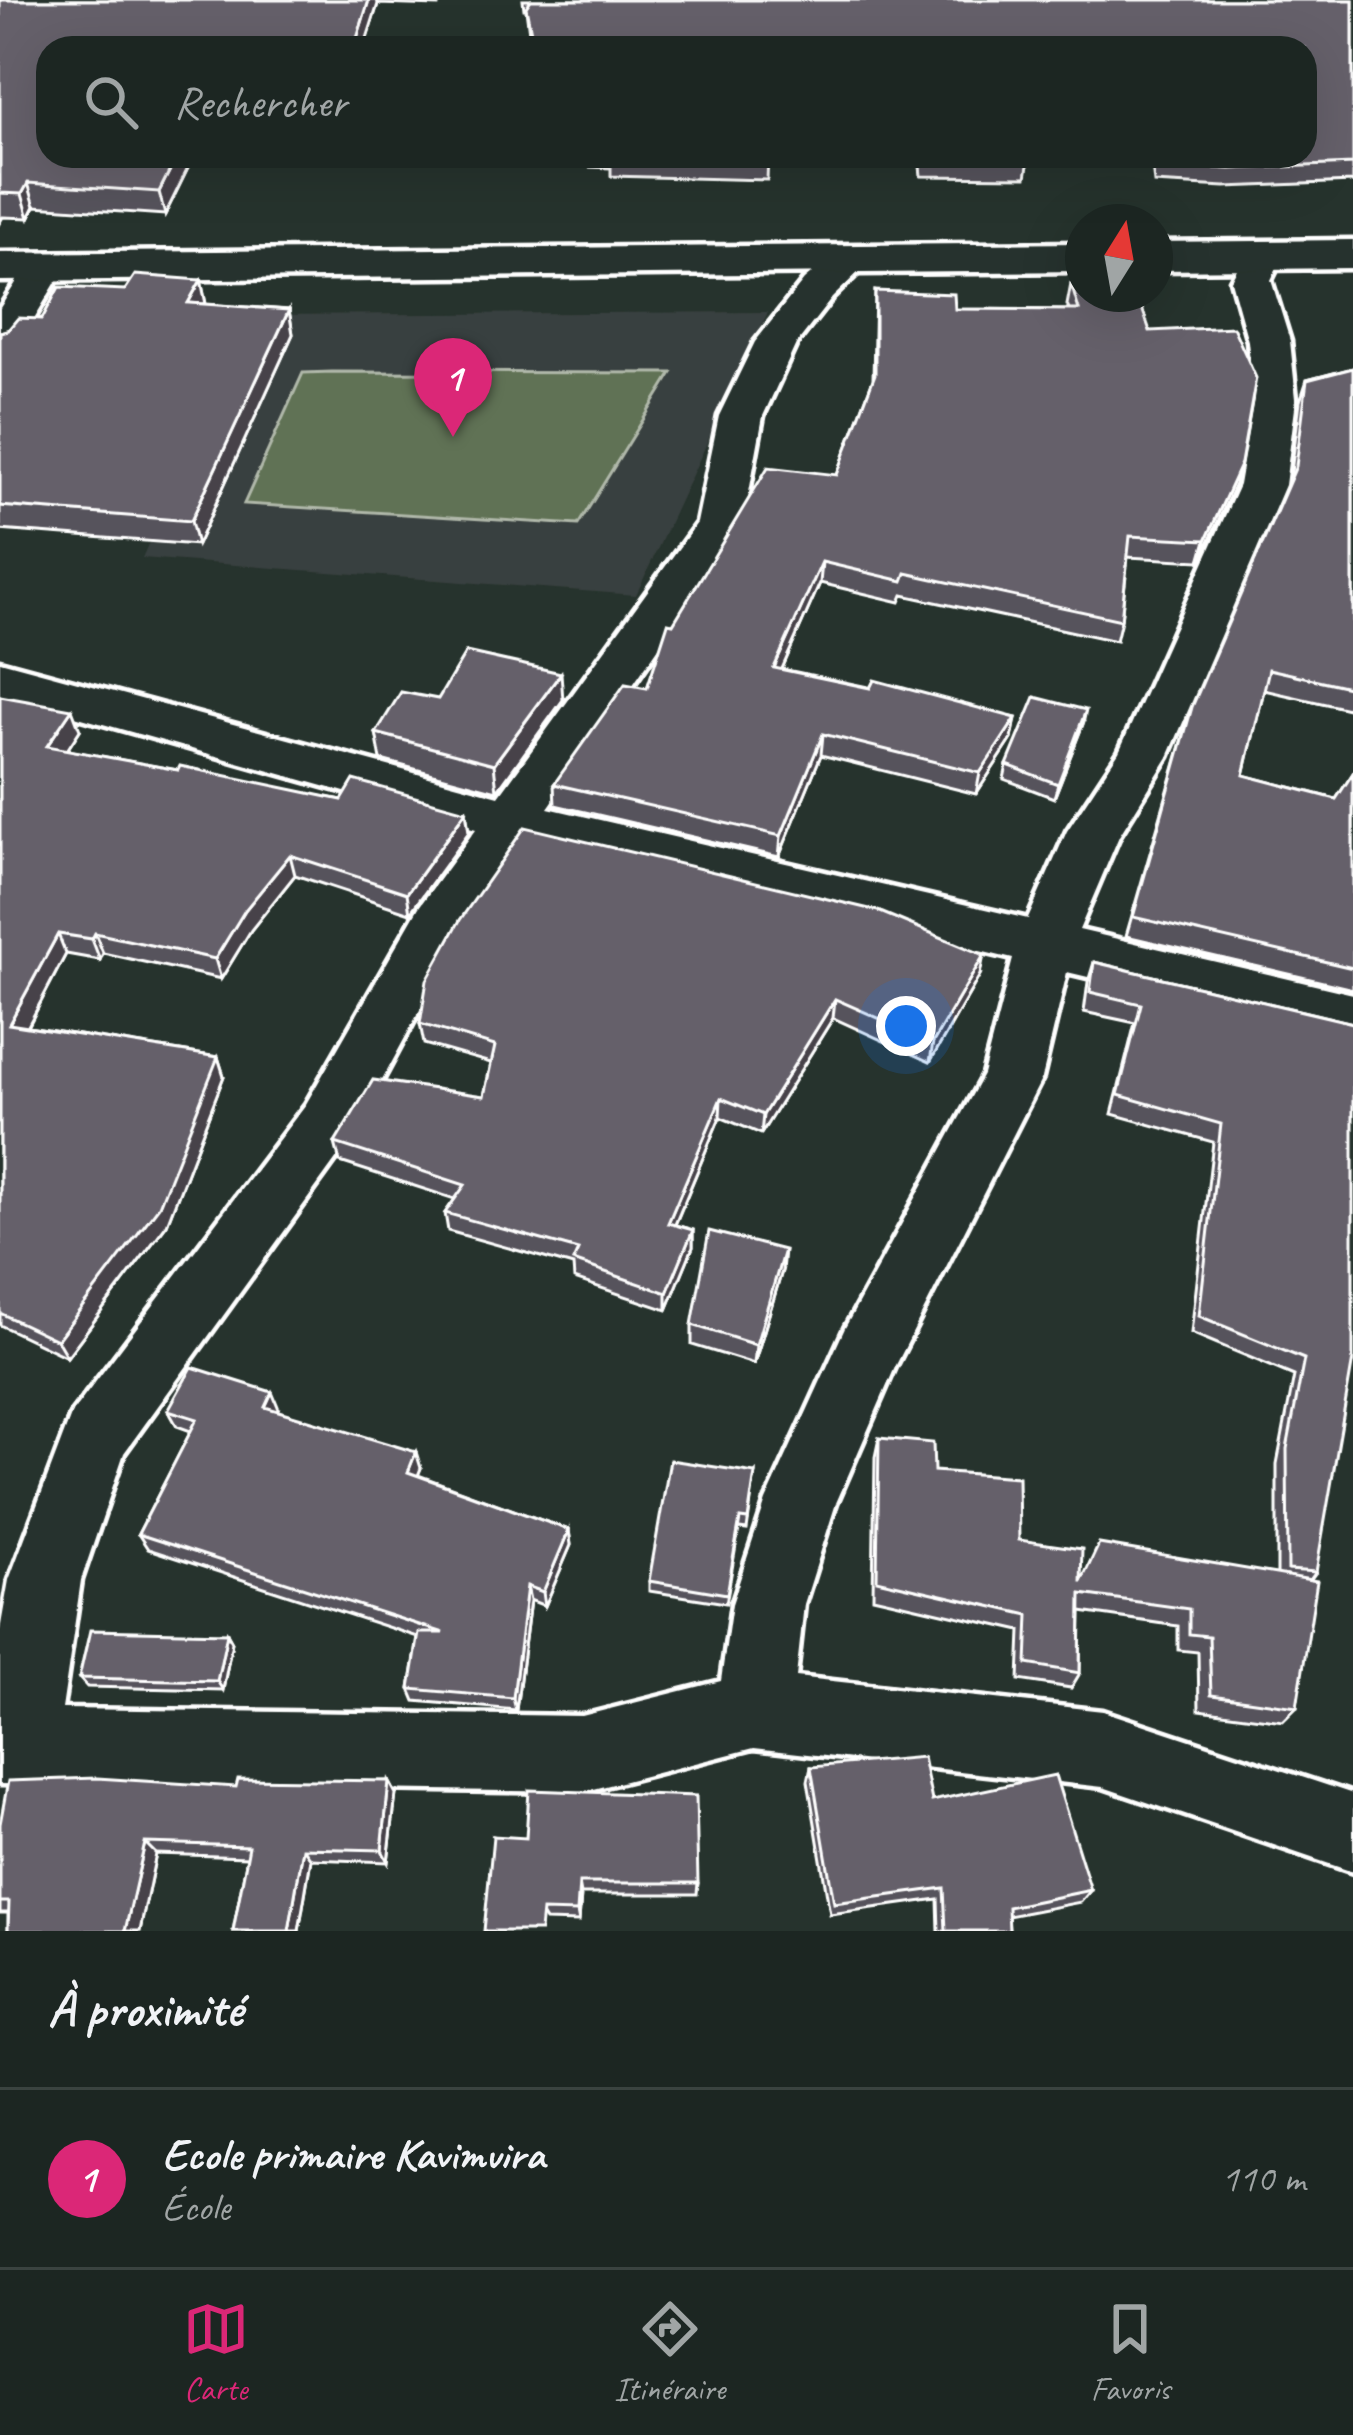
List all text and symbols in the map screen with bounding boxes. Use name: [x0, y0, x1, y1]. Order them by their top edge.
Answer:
search box: [36, 36, 1317, 168]
icon: search: [78, 69, 144, 135]
text: Rechercher: [174, 74, 347, 131]
north arrow: [1065, 204, 1173, 312]
pin: 1: [414, 338, 492, 437]
your location: [876, 996, 936, 1056]
text: À proximité: [48, 1977, 242, 2041]
text: Ecole primaire Kavimvira: [162, 2126, 544, 2183]
text: 1: [78, 2154, 96, 2203]
text: 110 m: [1221, 2154, 1305, 2203]
text: École: [162, 2183, 230, 2232]
tab: Carte: [183, 2296, 249, 2410]
tab: Itinéraire: [614, 2296, 725, 2410]
tab: Favoris: [1091, 2296, 1170, 2410]

